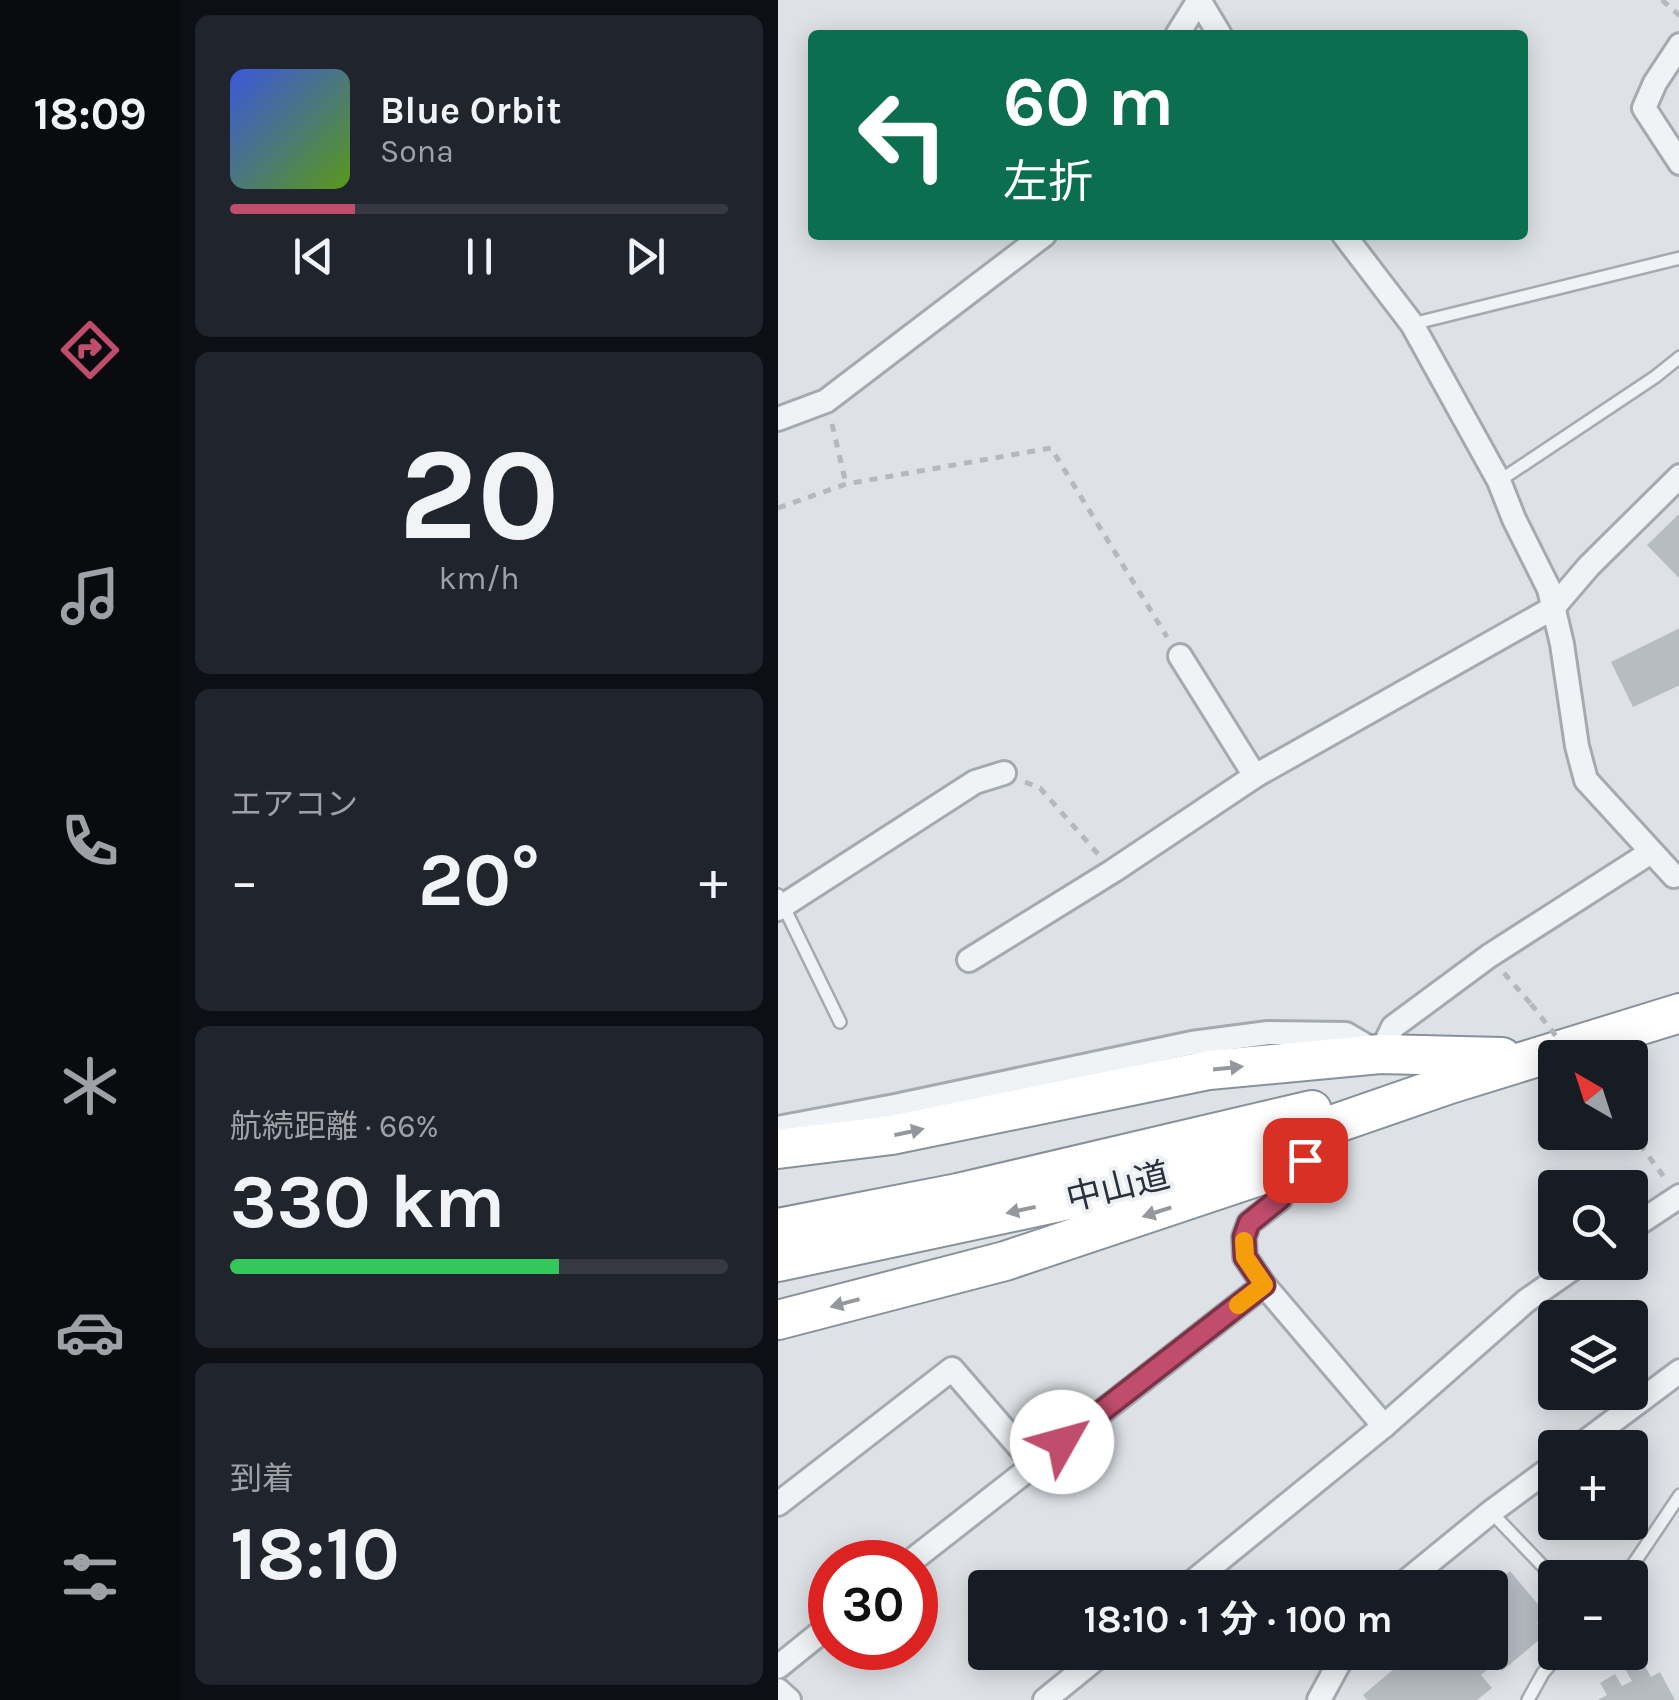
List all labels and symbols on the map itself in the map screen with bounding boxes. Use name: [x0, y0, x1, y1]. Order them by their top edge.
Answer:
north arrow: [1538, 1040, 1648, 1150]
one-way arrow: [1212, 1059, 1244, 1075]
pin: [1263, 1118, 1348, 1203]
one-way arrow: [894, 1123, 925, 1139]
street label: 中山道: [1062, 1154, 1174, 1220]
one-way arrow: [1006, 1203, 1037, 1218]
one-way arrow: [1141, 1205, 1172, 1220]
one-way arrow: [829, 1295, 860, 1311]
position arrow: [1010, 1390, 1114, 1494]
speed limit sign: 30: [808, 1540, 938, 1670]

